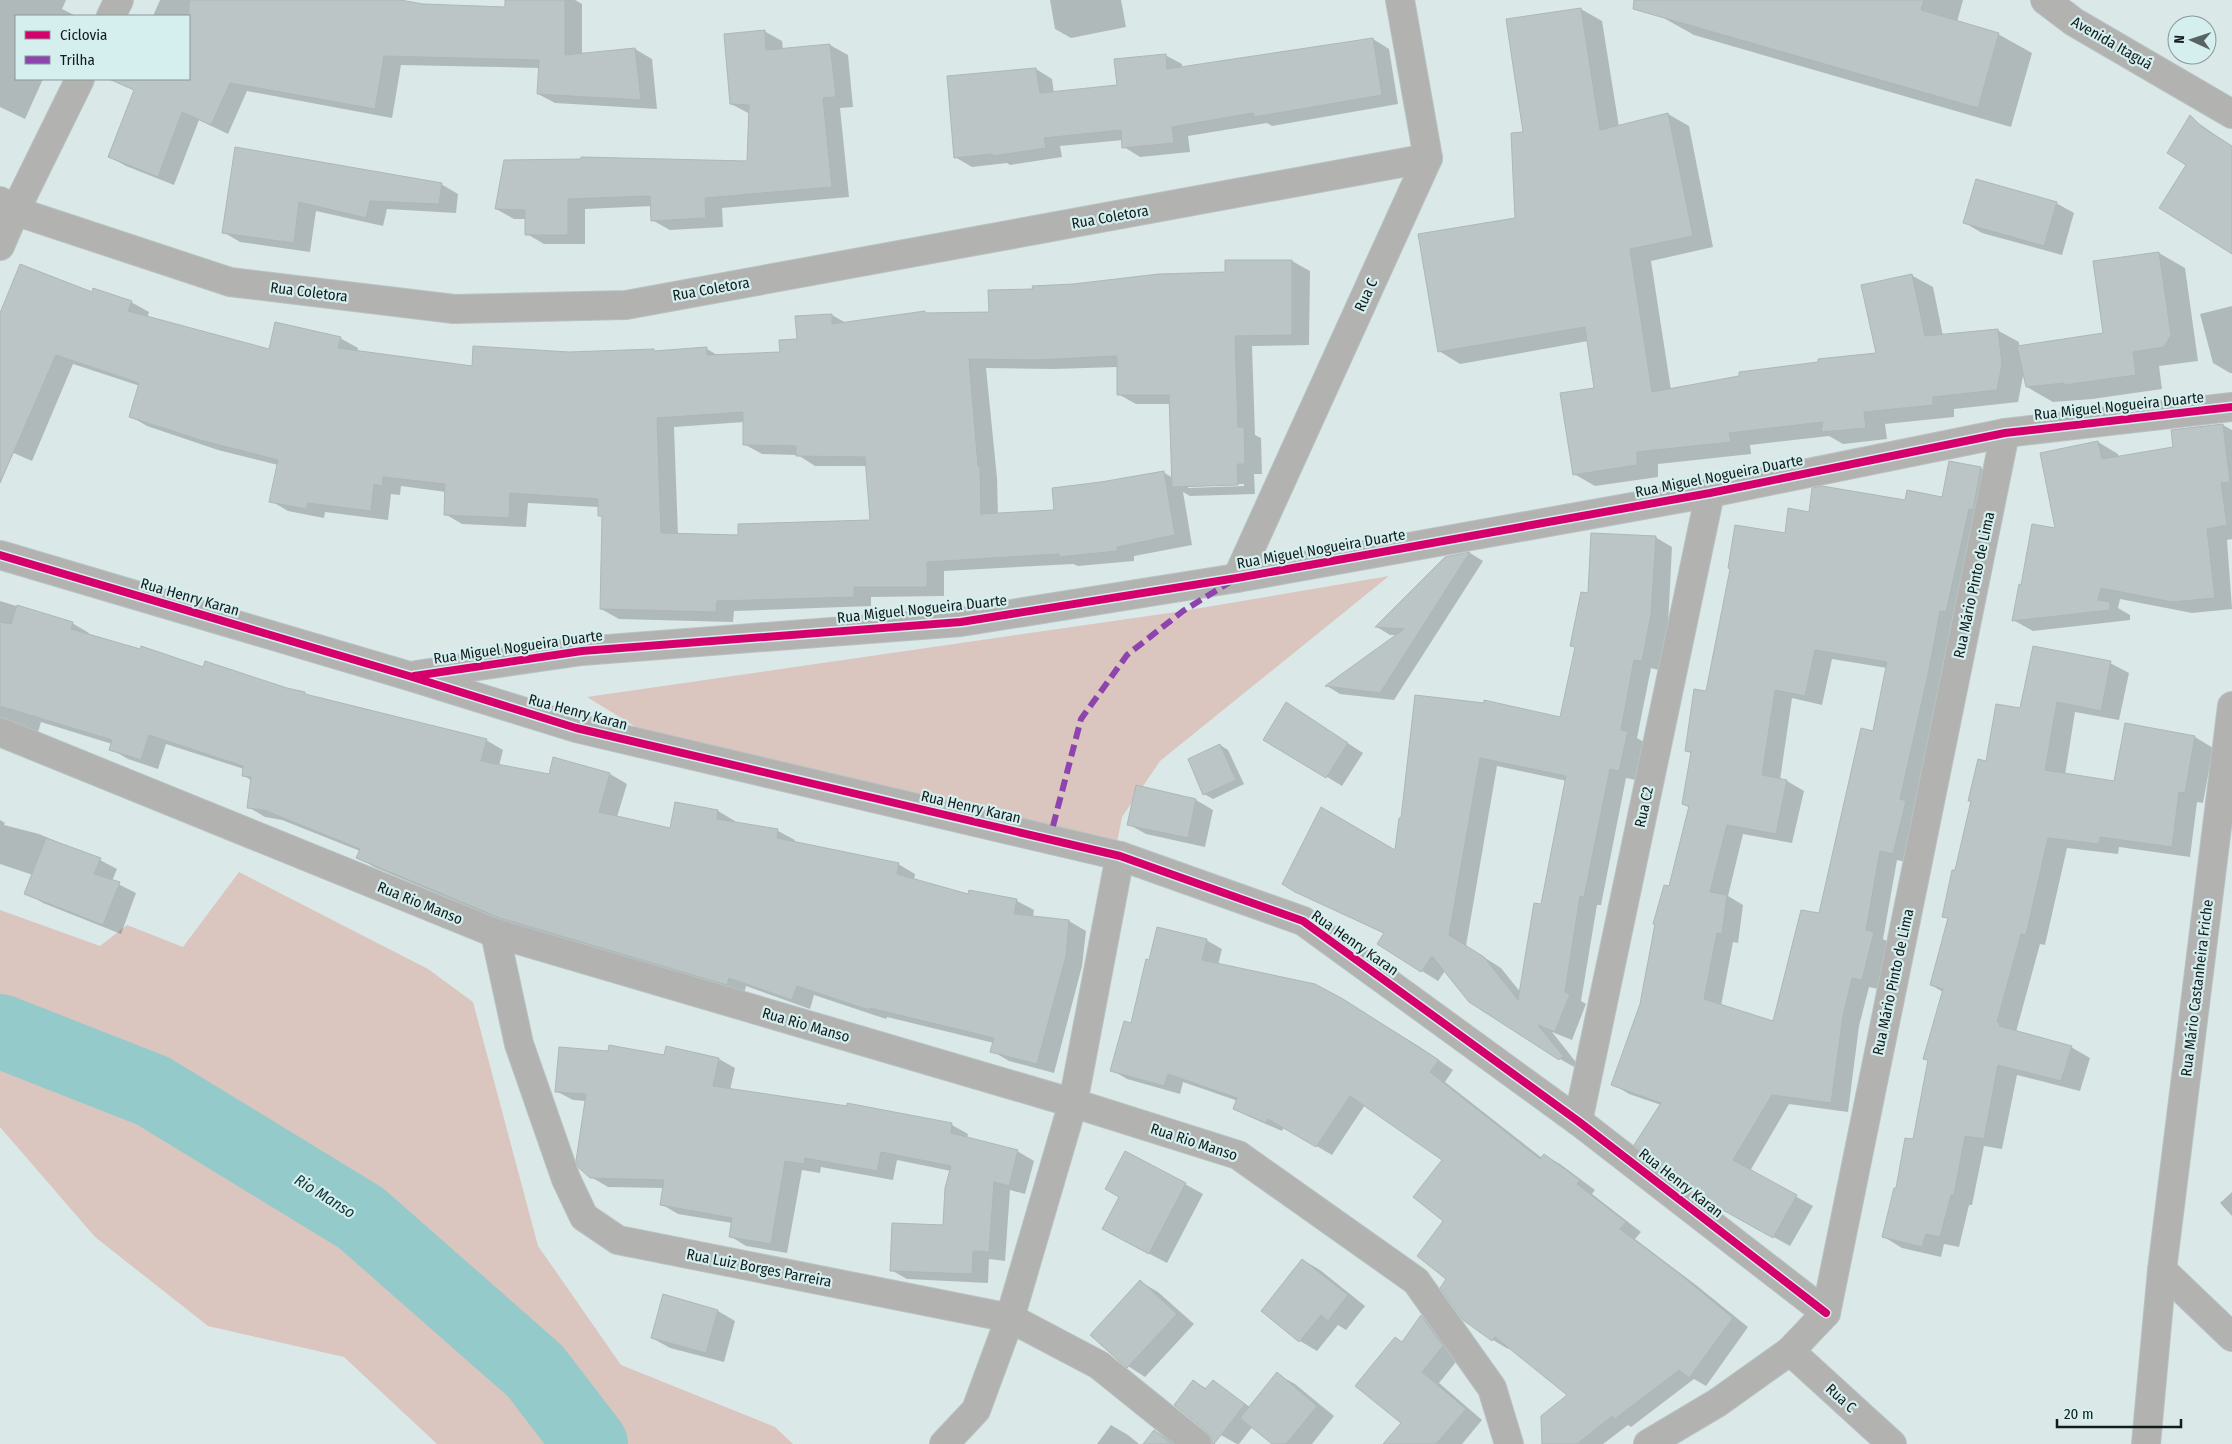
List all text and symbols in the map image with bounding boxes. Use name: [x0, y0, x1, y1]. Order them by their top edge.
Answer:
street label: Avenida Itaguá: [2068, 13, 2156, 73]
legend: [15, 15, 190, 80]
north arrow: [2167, 15, 2217, 65]
text: Ciclovia: [60, 26, 107, 44]
text: N: [2171, 35, 2188, 44]
text: Trilha: [60, 51, 95, 69]
street label: Rua Coletora: [1070, 201, 1150, 233]
street label: Rua Coletora: [671, 273, 751, 305]
street label: Rua C: [1351, 275, 1382, 314]
street label: Rua Coletora: [269, 278, 349, 306]
street label: Rua Miguel Nogueira Duarte: [2033, 388, 2205, 424]
street label: Rua Miguel Nogueira Duarte: [1633, 451, 1805, 501]
street label: Rua Mário Pinto de Lima: [1950, 510, 1998, 660]
street label: Rua Miguel Nogueira Duarte: [1235, 525, 1407, 573]
street label: Rua Henry Karan: [139, 574, 241, 620]
street label: Rua Miguel Nogueira Duarte: [836, 591, 1008, 627]
street label: Rua Miguel Nogueira Duarte: [432, 626, 604, 668]
street label: Rua Henry Karan: [526, 690, 630, 734]
street label: Rua C2: [1631, 785, 1657, 829]
street label: Rua Henry Karan: [919, 787, 1023, 827]
street label: Rua Rio Manso: [375, 878, 465, 928]
street label: Rua Mário Castanheira Friche: [2177, 899, 2217, 1077]
street label: Rua Henry Karan: [1308, 906, 1402, 980]
street label: Rua Mário Pinto de Lima: [1869, 907, 1917, 1057]
street label: Rua Rio Manso: [760, 1004, 852, 1046]
street label: Rua Rio Manso: [1148, 1119, 1240, 1165]
street label: Rua Henry Karan: [1635, 1145, 1727, 1221]
water label: Rio Manso: [291, 1170, 359, 1222]
street label: Rua Luiz Borges Parreira: [685, 1245, 833, 1291]
street label: Rua C: [1822, 1380, 1860, 1416]
scale bar: [2057, 1396, 2181, 1428]
text: 20 m: [2064, 1405, 2094, 1423]

